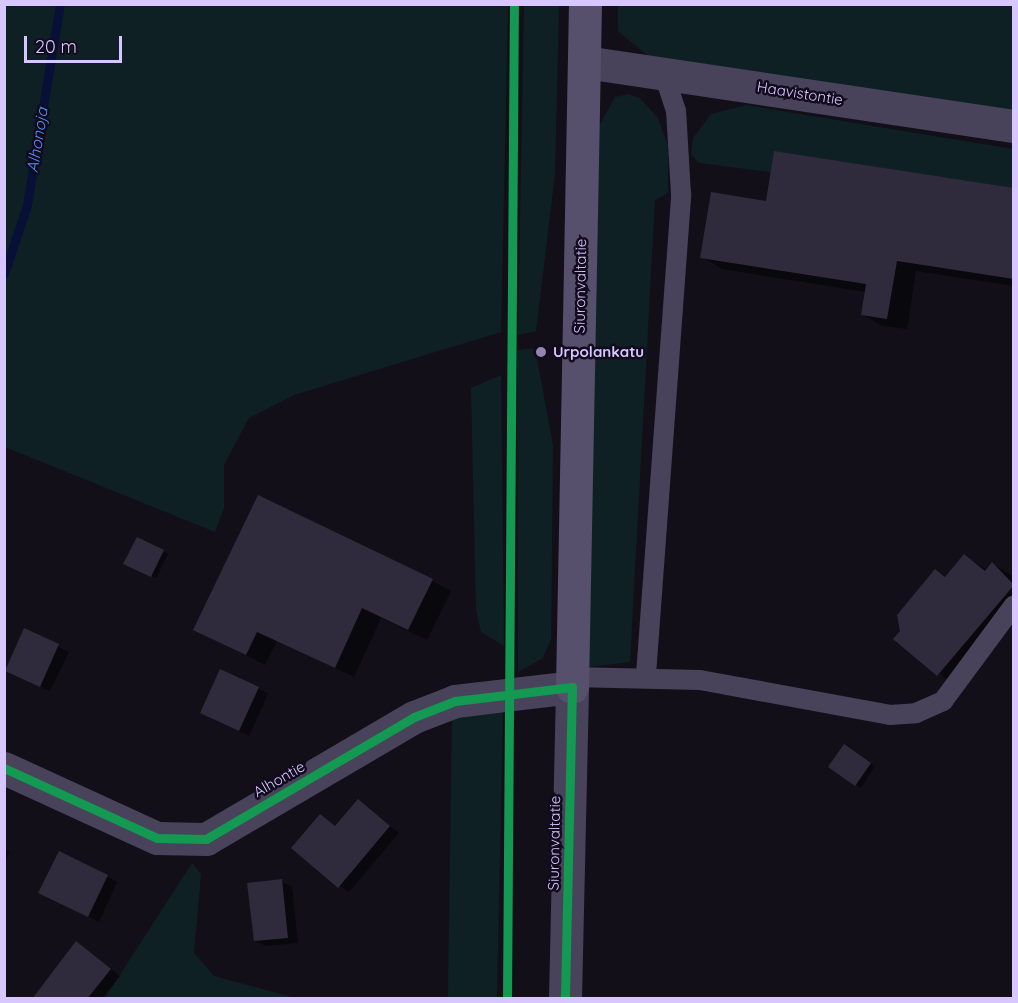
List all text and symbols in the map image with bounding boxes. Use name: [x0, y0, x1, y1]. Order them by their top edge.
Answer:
scale bar: [27, 24, 124, 62]
text: 20 m: [35, 35, 77, 58]
street label: Haavistontie: [756, 77, 844, 109]
water label: Alhonoja: [22, 106, 52, 174]
street label: Siuronvaltatie: [570, 239, 590, 333]
place label: Urpolankatu: [553, 343, 644, 361]
marker: Urpolankatu: [534, 345, 548, 359]
street label: Alhontie: [250, 757, 308, 801]
street label: Siuronvaltatie: [544, 796, 564, 890]

